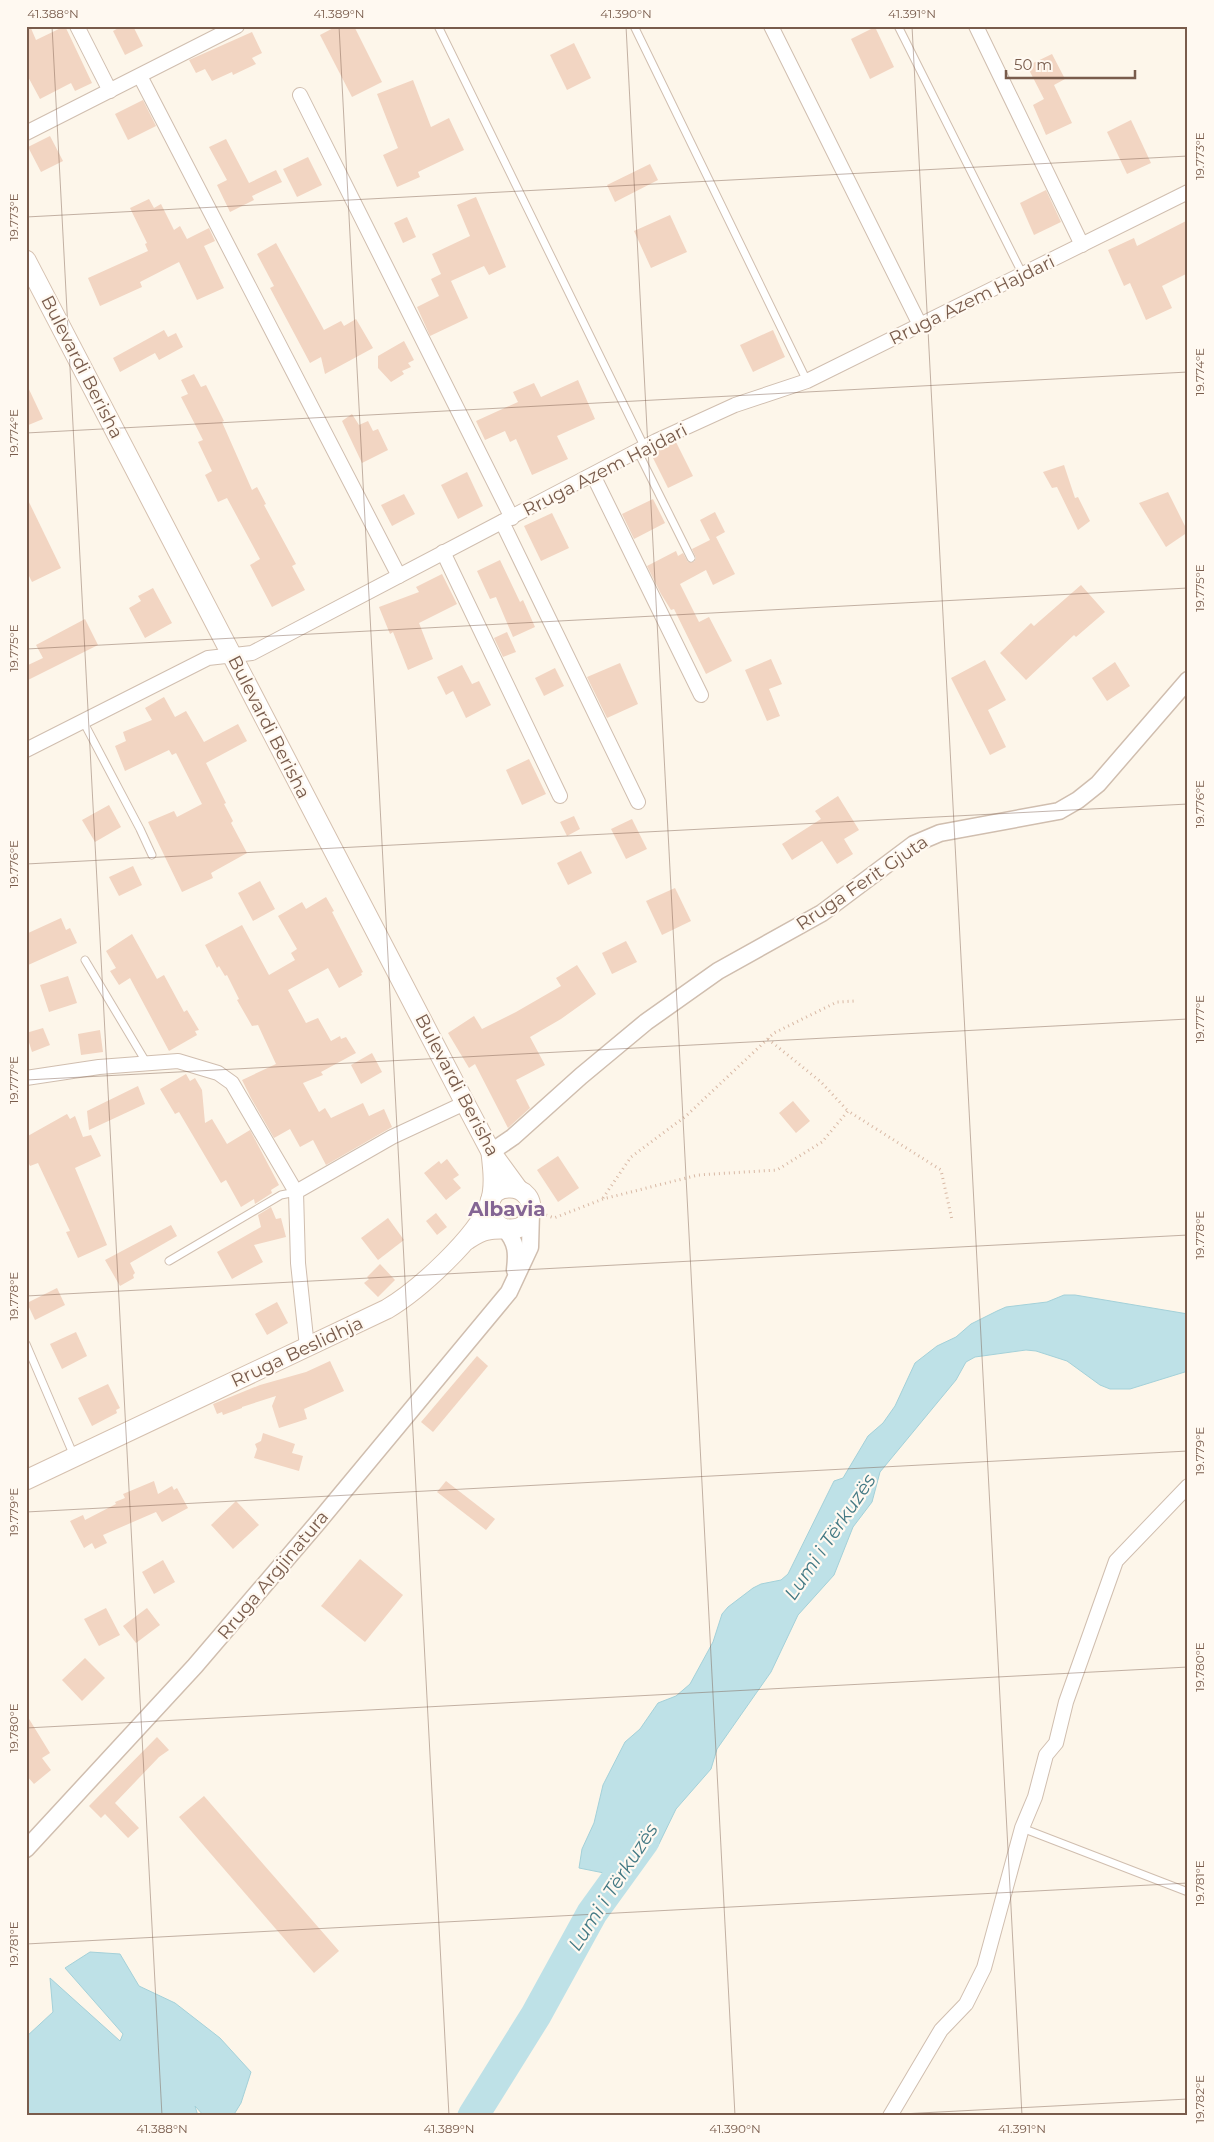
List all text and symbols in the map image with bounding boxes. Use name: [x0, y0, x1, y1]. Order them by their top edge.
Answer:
text: 41.388°N: [27, 6, 79, 21]
text: 41.389°N: [313, 6, 365, 21]
text: 41.390°N: [600, 6, 652, 21]
text: 41.391°N: [888, 6, 936, 21]
scale bar: [1006, 48, 1135, 80]
text: 50 m: [1014, 55, 1052, 74]
text: 19.773°E: [1192, 132, 1207, 180]
text: 19.773°E: [6, 193, 21, 241]
street label: Rruga Azem Hajdari: [886, 250, 1058, 350]
street label: Bulevardi Berisha: [36, 292, 128, 442]
text: 19.774°E: [1192, 348, 1207, 396]
text: 19.774°E: [6, 409, 21, 457]
street label: Rruga Azem Hajdari: [519, 419, 691, 521]
text: 19.775°E: [1192, 564, 1207, 612]
text: 19.775°E: [6, 624, 21, 672]
street label: Bulevardi Berisha: [223, 652, 315, 802]
text: 19.776°E: [1192, 780, 1207, 828]
street label: Rruga Ferit Gjuta: [792, 831, 932, 935]
text: 19.776°E: [6, 840, 21, 888]
text: 19.777°E: [1192, 995, 1207, 1043]
street label: Bulevardi Berisha: [410, 1010, 504, 1160]
text: 19.777°E: [6, 1056, 21, 1104]
district label: Albavia: [467, 1197, 546, 1221]
text: 19.778°E: [1192, 1211, 1207, 1259]
text: 19.778°E: [6, 1272, 21, 1320]
street label: Rruga Beslidhja: [228, 1312, 366, 1392]
text: 19.779°E: [1192, 1427, 1207, 1475]
water label: Lumi i Tërkuzës: [779, 1470, 881, 1604]
text: 19.779°E: [6, 1488, 21, 1536]
street label: Rruga Argjinatura: [213, 1506, 333, 1644]
text: 19.780°E: [1192, 1642, 1207, 1692]
text: 19.780°E: [6, 1703, 21, 1753]
water label: Lumi i Tërkuzës: [563, 1819, 663, 1955]
text: 19.781°E: [1192, 1860, 1207, 1906]
text: 19.781°E: [6, 1921, 21, 1967]
text: 19.782°E: [1192, 2075, 1207, 2123]
text: 41.388°N: [136, 2121, 188, 2136]
text: 41.389°N: [423, 2121, 475, 2136]
text: 41.390°N: [709, 2121, 761, 2136]
text: 41.391°N: [998, 2121, 1046, 2136]

